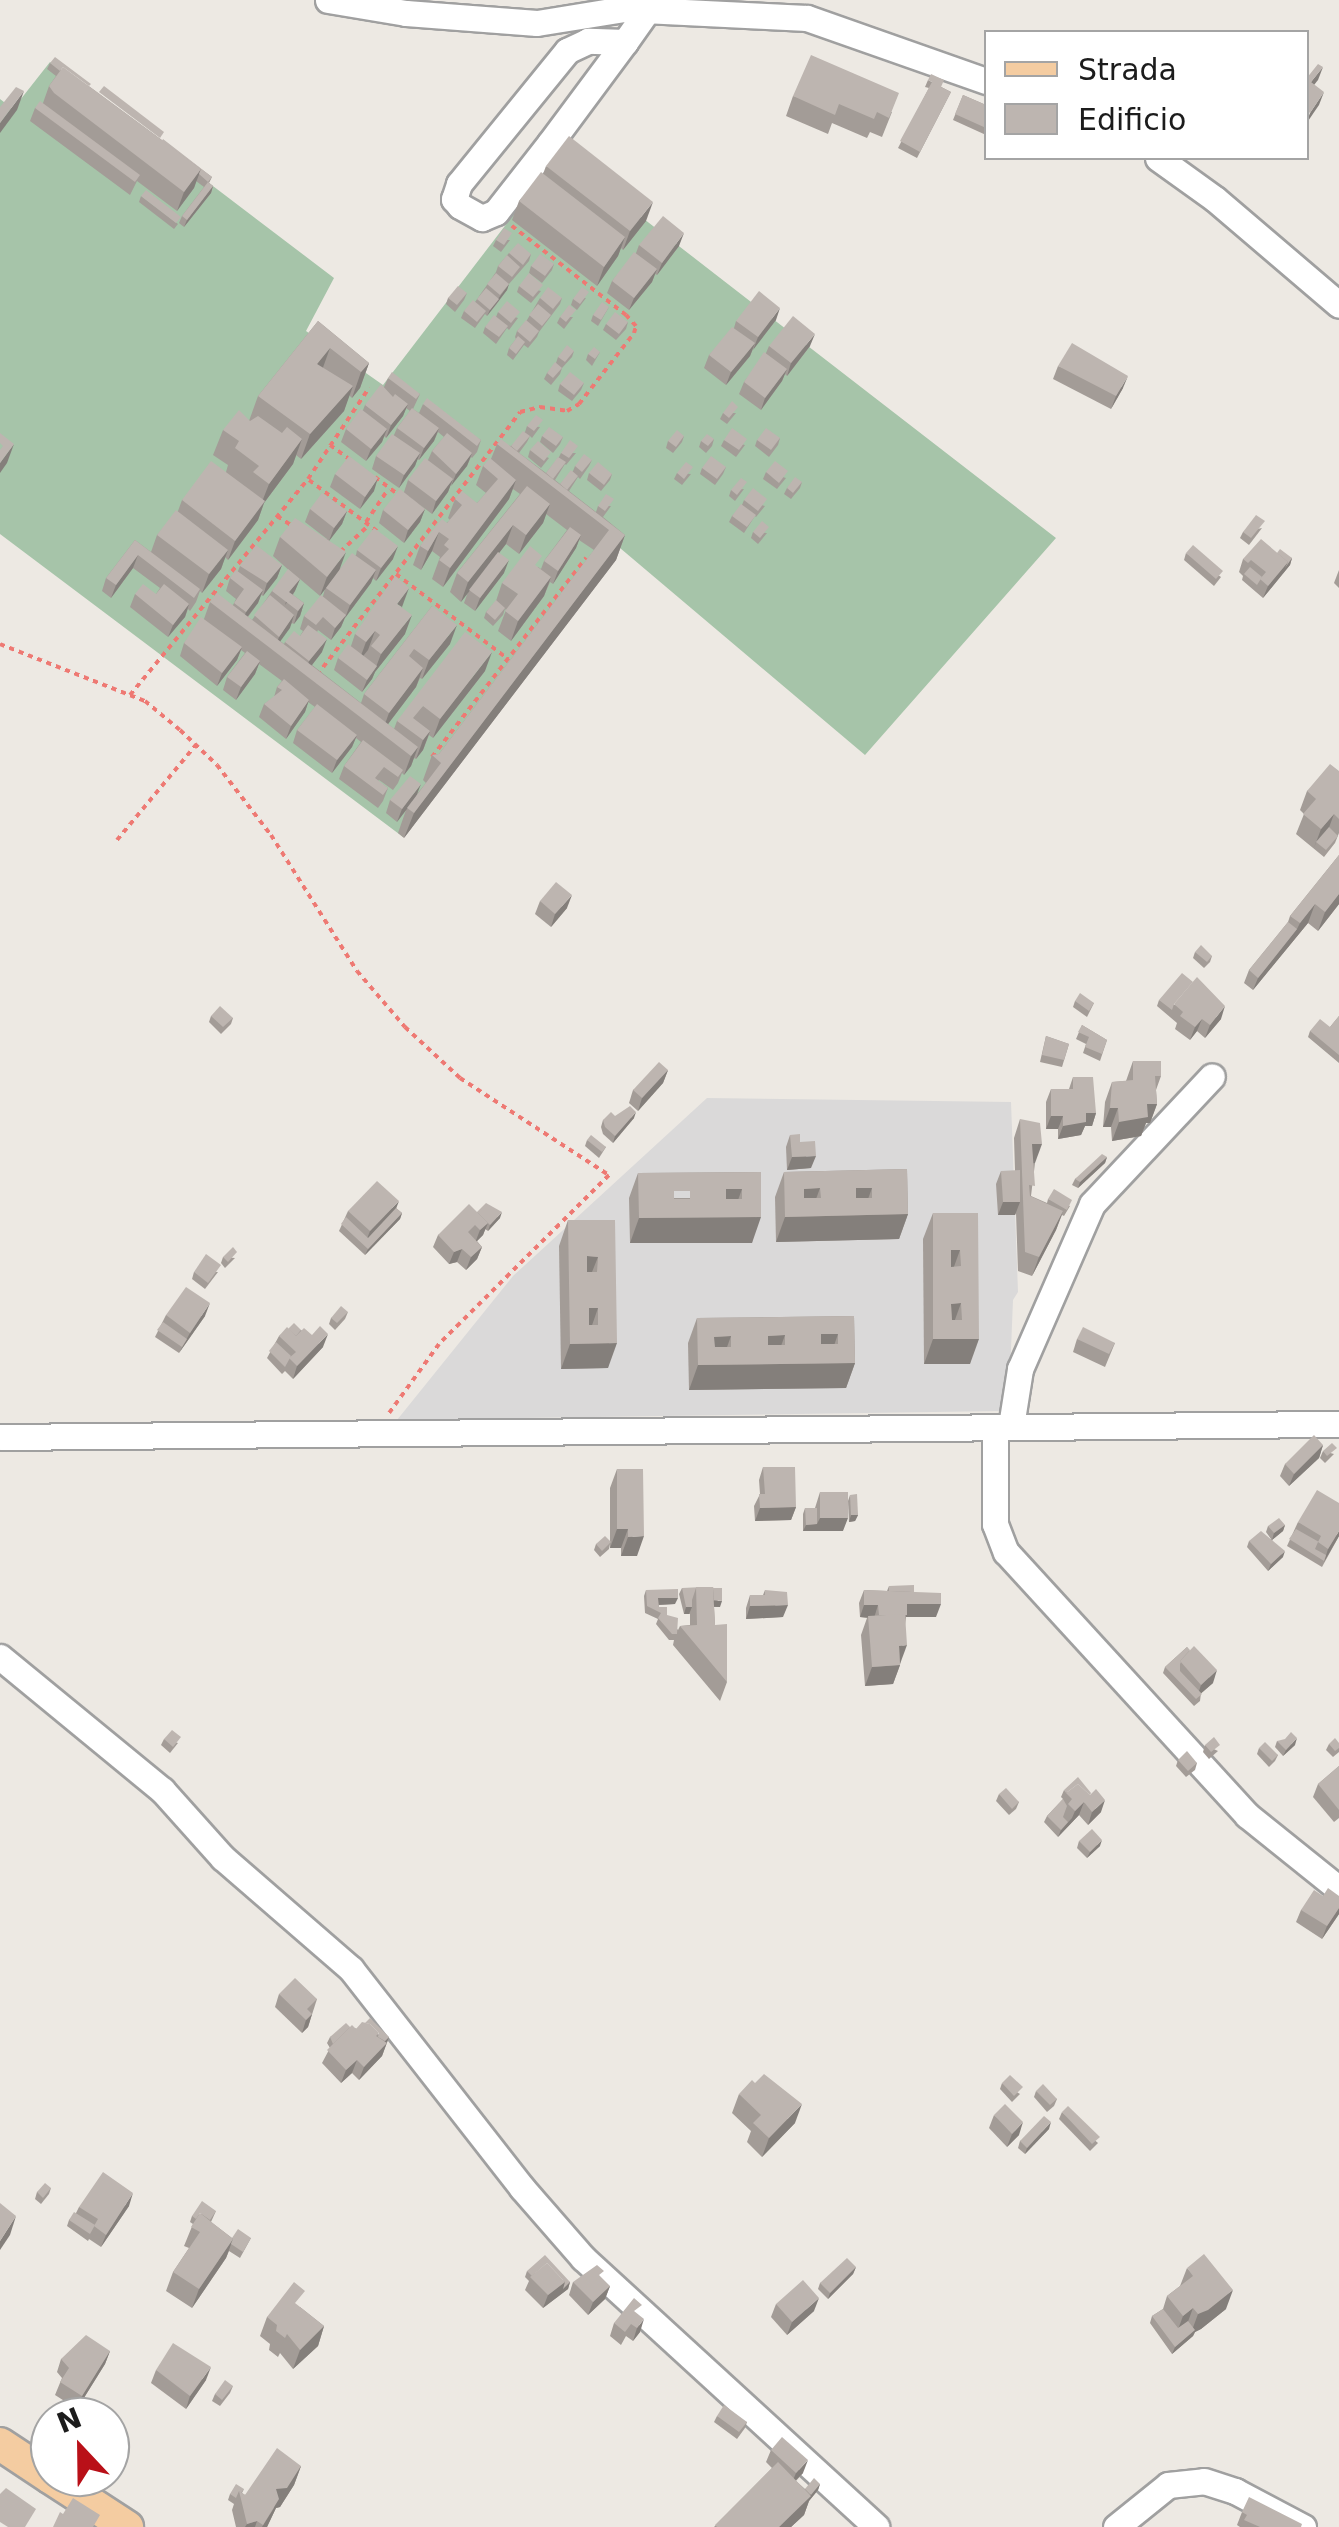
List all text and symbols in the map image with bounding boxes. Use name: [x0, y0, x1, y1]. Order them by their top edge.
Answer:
legend: [984, 30, 1309, 160]
text: Strada: [1078, 52, 1177, 87]
text: Edificio: [1078, 102, 1186, 137]
north arrow: [30, 2397, 130, 2497]
text: N: [52, 2401, 86, 2440]

